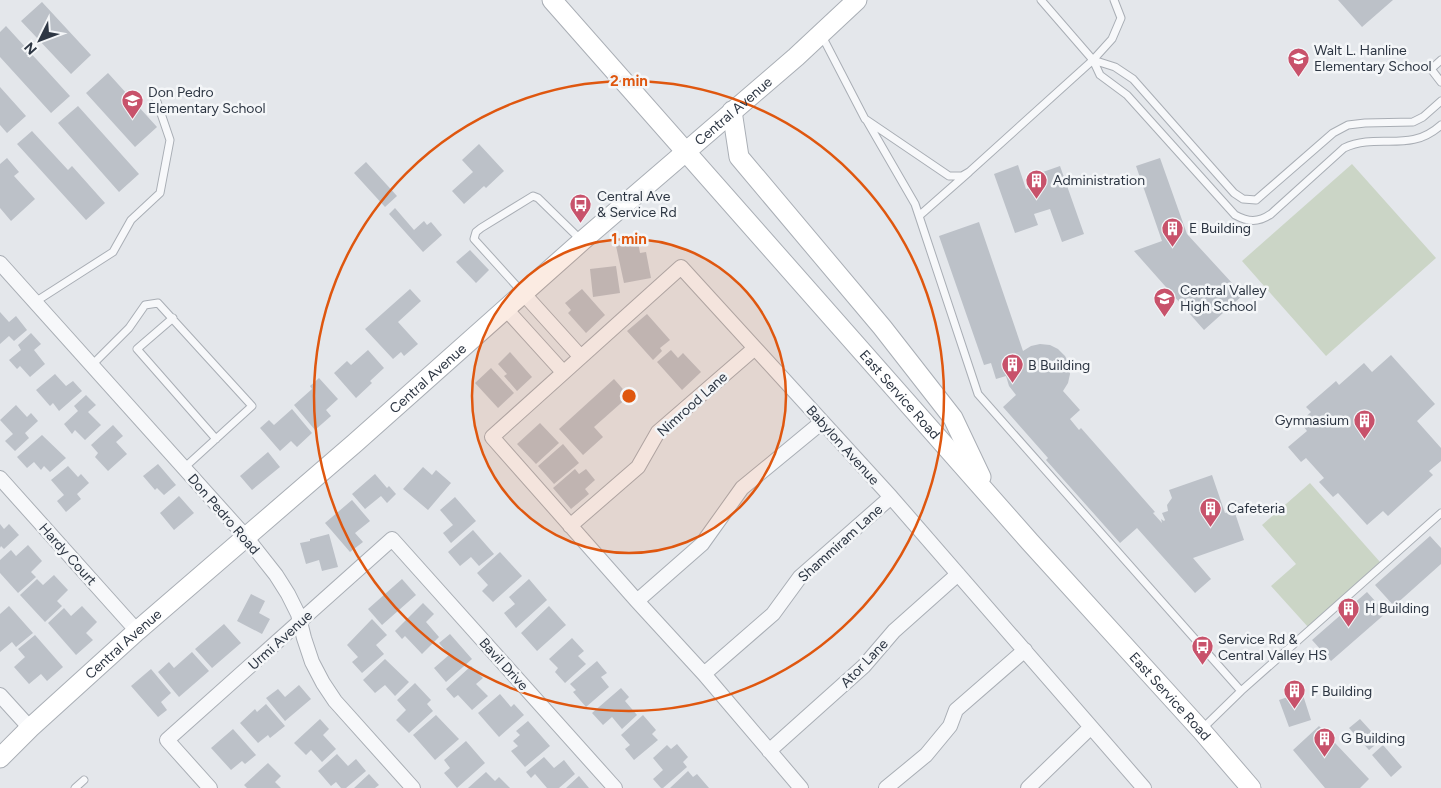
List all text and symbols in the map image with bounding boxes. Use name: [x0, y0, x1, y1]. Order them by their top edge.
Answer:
north arrow: [15, 15, 65, 65]
text: N: [21, 39, 41, 58]
place label: Walt L. Hanline Elementary School: [1314, 42, 1432, 75]
school or university icon: Walt L. Hanline Elementary School: [1286, 46, 1310, 77]
text: 2 min: [610, 72, 648, 90]
street label: Central Avenue: [691, 73, 776, 149]
place label: Don Pedro Elementary School: [148, 84, 266, 117]
school or university icon: Don Pedro Elementary School: [120, 88, 144, 119]
building icon: Administration: [1025, 168, 1049, 199]
place label: Administration: [1053, 172, 1145, 189]
place label: Central Ave & Service Rd: [597, 188, 677, 221]
bus stop icon: Central Ave & Service Rd: [569, 192, 593, 223]
building icon: E Building: [1161, 216, 1185, 247]
place label: E Building: [1189, 220, 1251, 237]
text: 1 min: [611, 230, 647, 248]
place label: Central Valley High School: [1180, 282, 1267, 315]
school or university icon: Central Valley High School: [1152, 286, 1176, 317]
street label: Central Avenue: [386, 340, 470, 417]
street label: East Service Road: [856, 347, 943, 443]
building icon: B Building: [1000, 353, 1024, 384]
place label: B Building: [1028, 357, 1090, 374]
street label: Nimrood Lane: [654, 368, 731, 440]
centre of rings: [620, 387, 638, 405]
street label: Babylon Avenue: [803, 402, 883, 489]
building icon: Gymnasium: [1353, 408, 1377, 439]
place label: Gymnasium: [1275, 412, 1349, 429]
street label: Don Pedro Road: [184, 470, 263, 558]
building icon: Cafeteria: [1199, 496, 1223, 527]
place label: Cafeteria: [1227, 500, 1285, 517]
street label: Shammiram Lane: [795, 501, 886, 586]
street label: Hardy Court: [35, 520, 100, 589]
building icon: H Building: [1337, 596, 1361, 627]
place label: H Building: [1365, 600, 1429, 617]
street label: Central Avenue: [82, 605, 165, 683]
street label: Urmi Avenue: [245, 607, 316, 674]
place label: Service Rd & Central Valley HS: [1218, 631, 1327, 664]
street label: Bavil Drive: [476, 634, 532, 694]
street label: Ator Lane: [837, 635, 892, 691]
bus stop icon: Service Rd & Central Valley HS: [1190, 635, 1214, 666]
street label: East Service Road: [1125, 649, 1214, 744]
building icon: F Building: [1283, 679, 1307, 710]
place label: F Building: [1311, 683, 1372, 700]
building icon: G Building: [1313, 726, 1337, 757]
place label: G Building: [1341, 730, 1405, 747]

